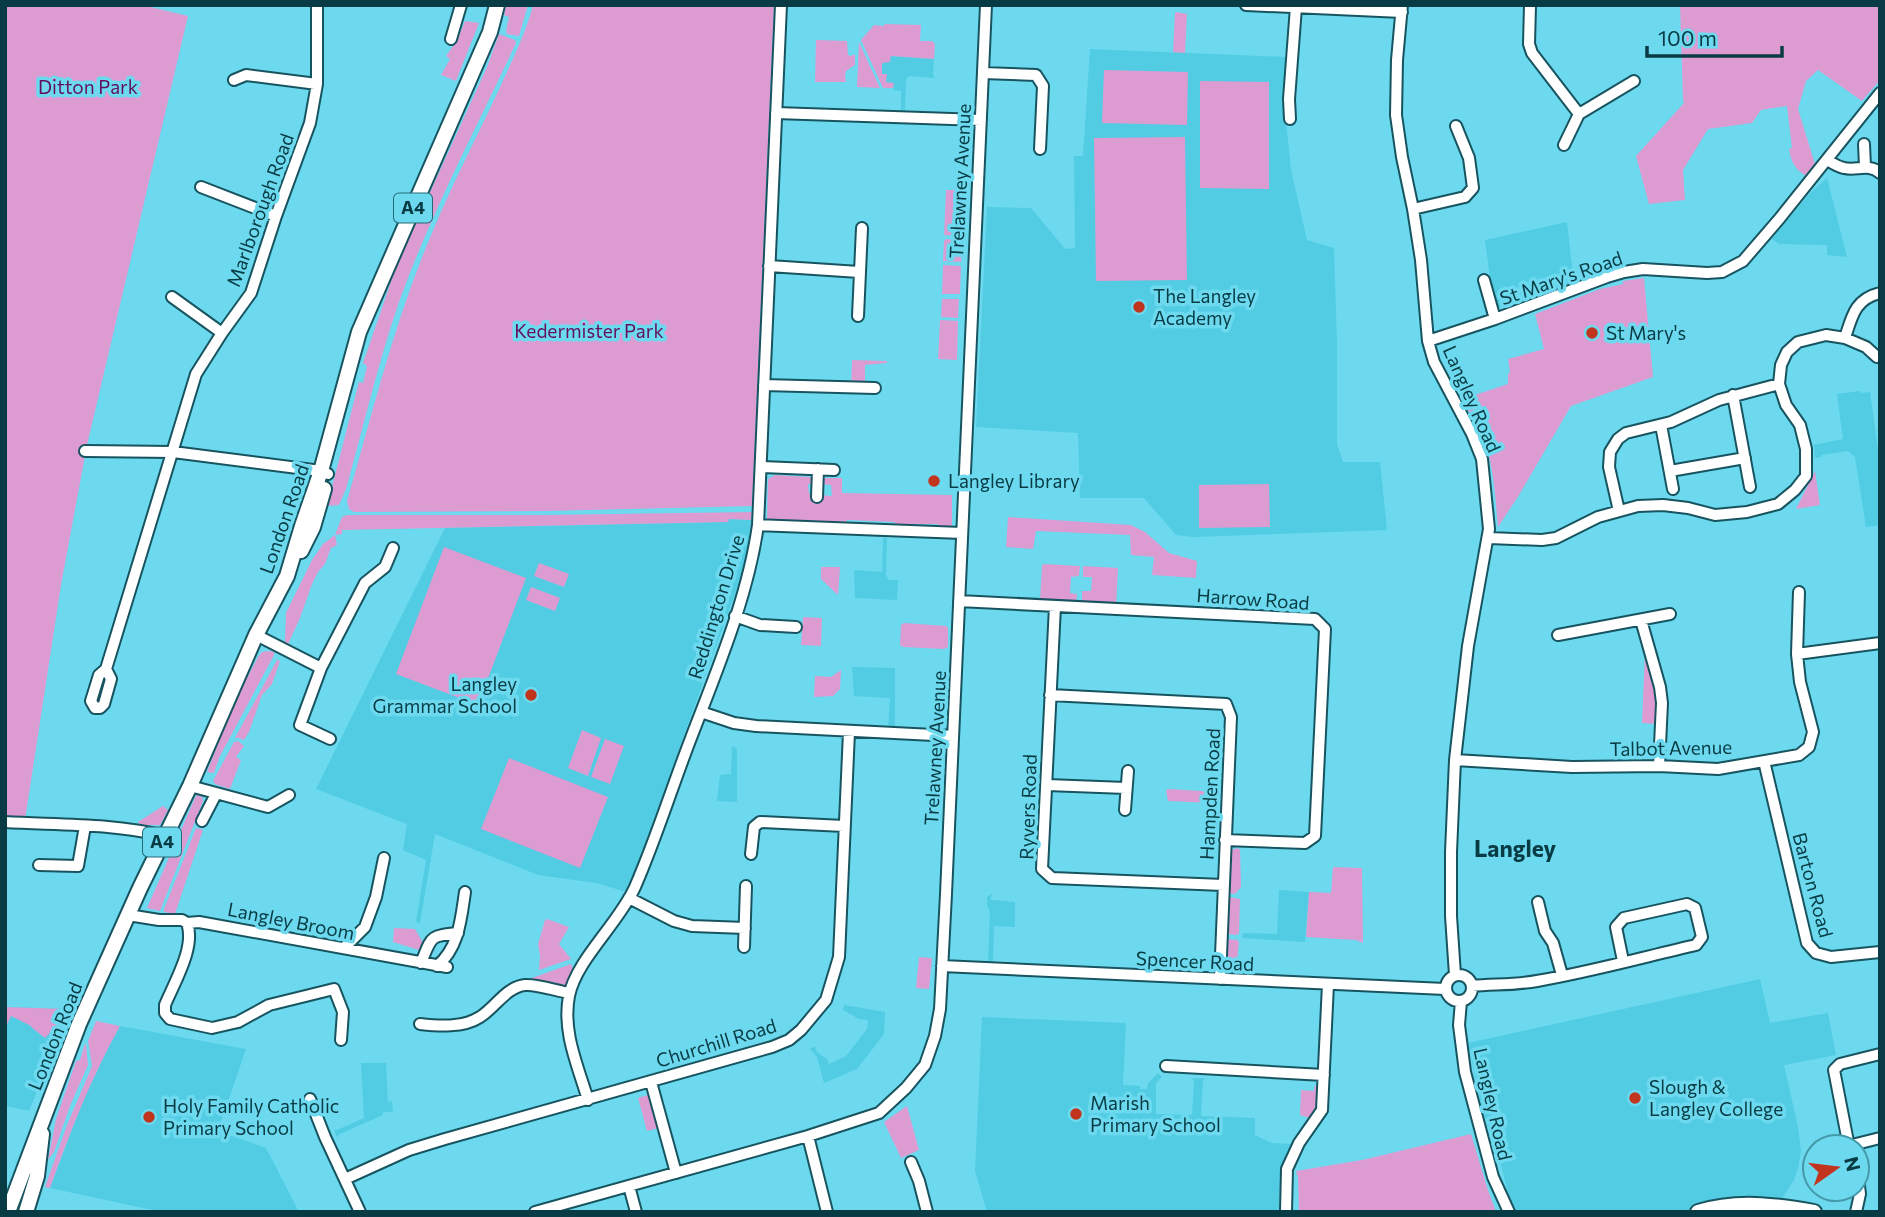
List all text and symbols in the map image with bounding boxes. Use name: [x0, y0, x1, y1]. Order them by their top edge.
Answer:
scale bar: [1647, 14, 1782, 58]
text: 100 m: [1658, 25, 1717, 50]
park label: Ditton Park: [38, 75, 138, 98]
street label: Trelawney Avenue: [944, 103, 975, 259]
street label: Marlborough Road: [221, 130, 298, 290]
road number: A4: [394, 194, 432, 223]
street label: St Mary's Road: [1496, 246, 1625, 309]
place label: The Langley Academy: [1153, 284, 1256, 329]
marker: The Langley Academy: [1131, 299, 1147, 315]
park label: Kedermister Park: [514, 319, 664, 342]
place label: St Mary's: [1606, 321, 1686, 344]
marker: St Mary's: [1584, 325, 1600, 341]
street label: Langley Road: [1439, 342, 1506, 456]
street label: London Road: [254, 461, 313, 577]
place label: Langley Library: [948, 469, 1080, 492]
marker: Langley Library: [926, 473, 942, 489]
street label: Reddington Drive: [683, 532, 748, 682]
street label: Harrow Road: [1196, 583, 1310, 614]
street label: Trelawney Avenue: [919, 670, 950, 826]
place label: Langley Grammar School: [372, 672, 517, 717]
marker: Langley Grammar School: [523, 687, 539, 703]
street label: Hampden Road: [1195, 728, 1224, 860]
street label: Talbot Avenue: [1610, 735, 1732, 760]
street label: Ryvers Road: [1014, 754, 1041, 860]
road number: A4: [143, 828, 181, 856]
street label: Barton Road: [1788, 830, 1839, 940]
district label: Langley: [1474, 834, 1556, 862]
street label: Langley Broom: [226, 897, 357, 944]
street label: Spencer Road: [1135, 946, 1255, 975]
street label: London Road: [22, 978, 87, 1093]
street label: Churchill Road: [653, 1013, 779, 1072]
street label: Langley Road: [1469, 1046, 1518, 1162]
place label: Slough & Langley College: [1649, 1075, 1783, 1120]
marker: Slough & Langley College: [1627, 1090, 1643, 1106]
place label: Marish Primary School: [1090, 1091, 1221, 1136]
place label: Holy Family Catholic Primary School: [163, 1094, 339, 1139]
marker: Marish Primary School: [1068, 1106, 1084, 1122]
marker: Holy Family Catholic Primary School: [141, 1109, 157, 1125]
north arrow: [1801, 1133, 1871, 1203]
text: N: [1840, 1154, 1866, 1173]

